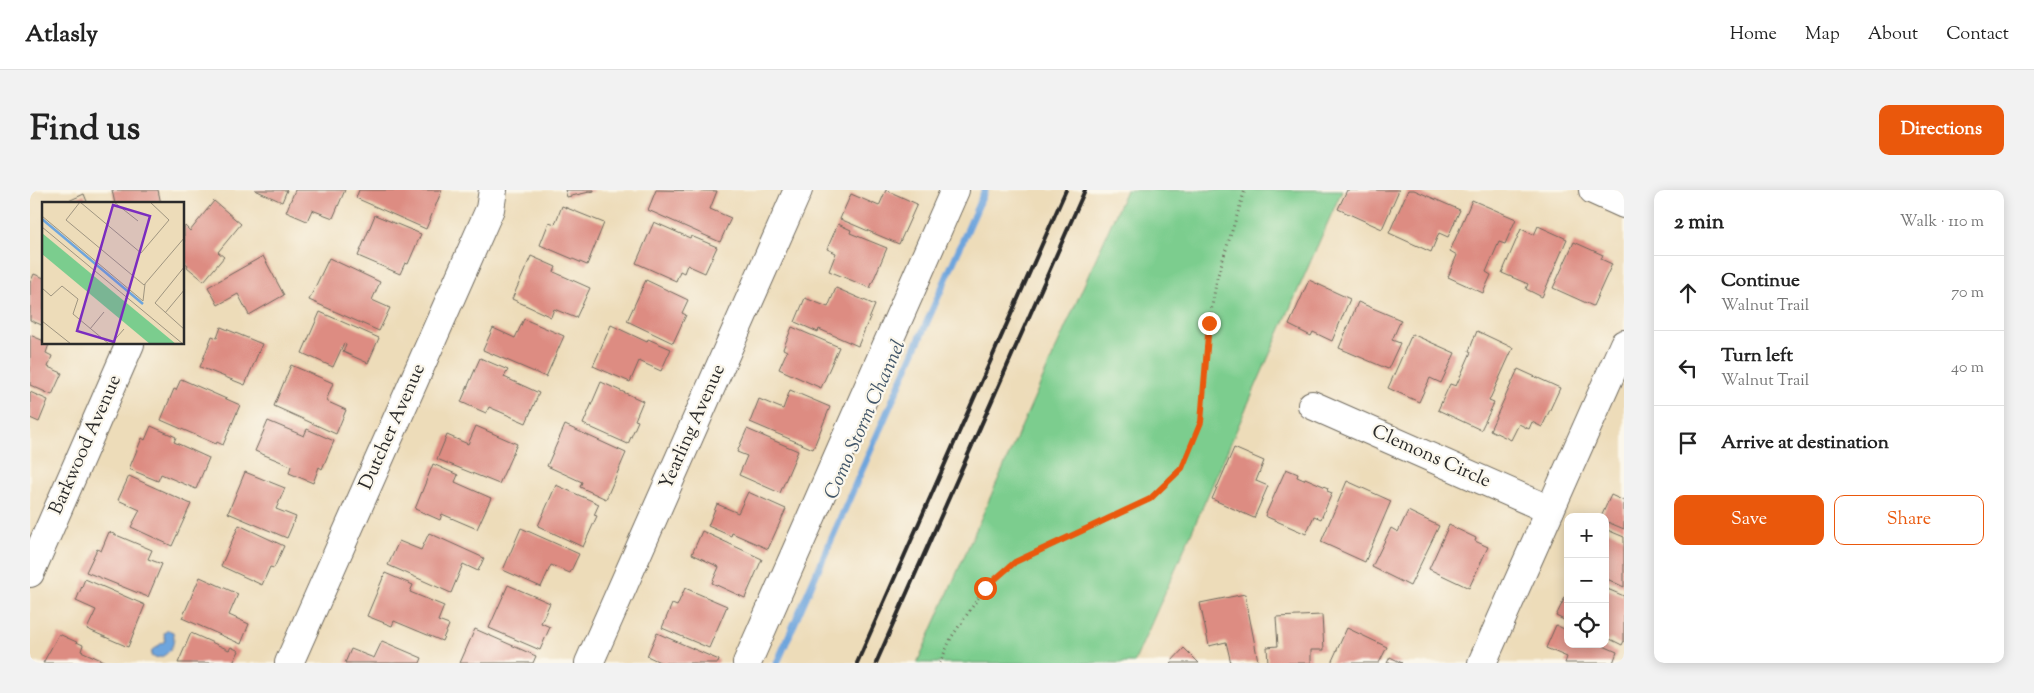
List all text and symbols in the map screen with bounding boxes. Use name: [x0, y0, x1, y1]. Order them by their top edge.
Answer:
text: Atlasly: [25, 18, 98, 52]
text: Home: [1730, 22, 1777, 48]
text: Map: [1805, 22, 1840, 48]
text: About: [1868, 22, 1918, 48]
text: Contact: [1946, 22, 2009, 48]
text: Find us: [30, 105, 140, 156]
button: Directions: [1879, 105, 2004, 155]
inset map: [42, 202, 185, 345]
text: 2 min: [1674, 208, 1724, 238]
text: Walk · 110 m: [1900, 211, 1984, 234]
text: Continue: [1721, 268, 1800, 295]
icon: ahead: [1674, 279, 1702, 307]
text: 70 m: [1951, 282, 1984, 305]
text: Walnut Trail: [1721, 295, 1809, 318]
route end: [1198, 312, 1221, 335]
water label: Como Storm Channel: [818, 336, 914, 504]
text: Turn left: [1721, 343, 1793, 370]
icon: left: [1674, 354, 1702, 382]
text: 40 m: [1951, 357, 1984, 380]
street label: Dutcher Avenue: [353, 360, 433, 494]
street label: Yearling Avenue: [653, 360, 733, 494]
text: Walnut Trail: [1721, 370, 1809, 393]
street label: Barkwood Avenue: [43, 371, 129, 519]
street label: Clemons Circle: [1367, 419, 1495, 495]
icon: arrive: [1674, 429, 1702, 457]
text: Arrive at destination: [1721, 430, 1889, 457]
button: Save: [1674, 495, 1824, 545]
button: Share: [1834, 495, 1984, 545]
map controls: [1564, 513, 1609, 648]
button: +: [1564, 513, 1609, 558]
button: −: [1564, 558, 1609, 603]
route start: [974, 577, 997, 600]
button: locate: [1564, 603, 1609, 648]

